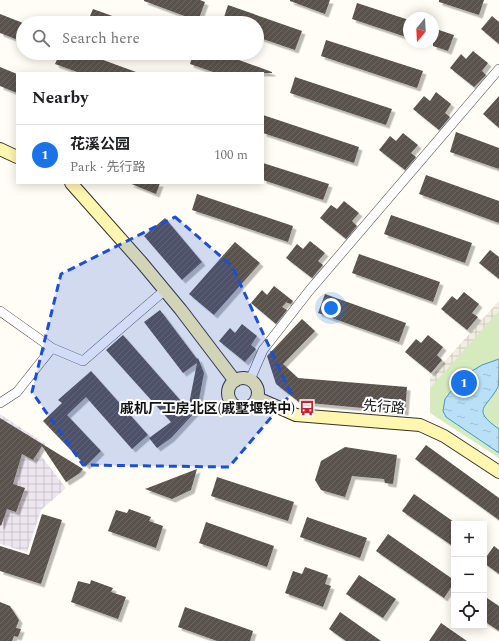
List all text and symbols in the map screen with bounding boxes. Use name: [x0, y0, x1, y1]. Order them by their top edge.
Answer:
north arrow: [403, 12, 439, 48]
search box: [16, 16, 264, 60]
icon: search: [30, 27, 52, 49]
text: Search here: [62, 27, 140, 50]
text: Nearby: [32, 85, 88, 111]
text: 花溪公园: [70, 133, 130, 156]
text: 1: [41, 145, 49, 165]
text: 100 m: [214, 145, 248, 165]
text: Park · 先行路: [70, 157, 146, 177]
your location: [321, 298, 341, 318]
pin: 1: [451, 368, 477, 398]
street label: 先行路: [362, 395, 406, 419]
place label: 戚机厂工房北区(戚墅堰铁中): [120, 398, 295, 419]
bus stop icon: 戚机厂工房北区(戚墅堰铁中): [298, 399, 316, 417]
map controls: [451, 521, 487, 629]
button: +: [451, 521, 487, 557]
button: −: [451, 557, 487, 593]
button: locate: [451, 593, 487, 629]

